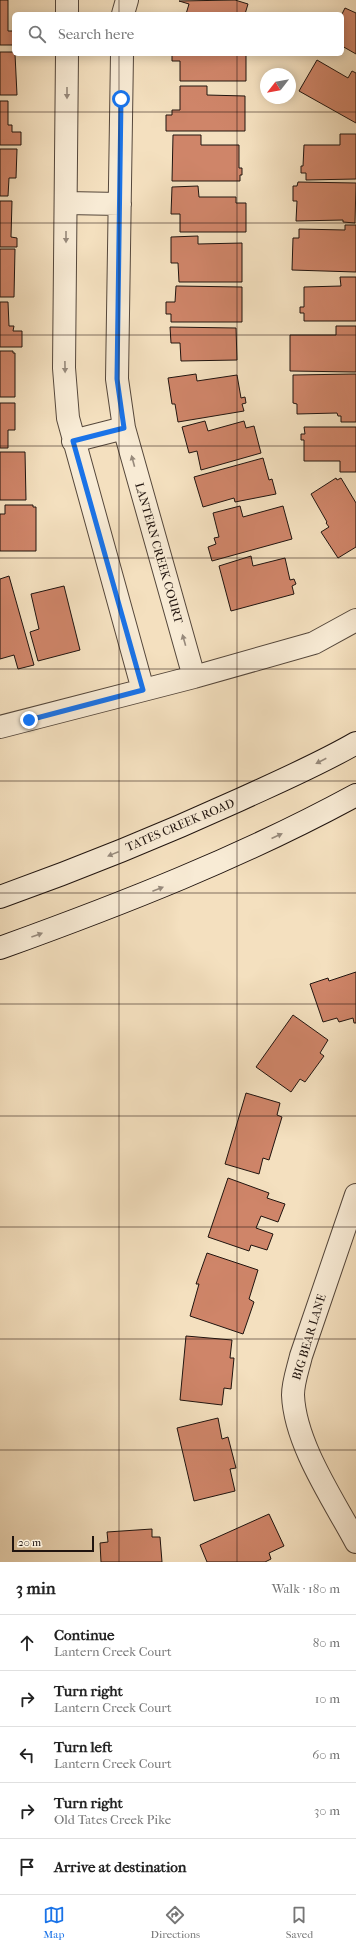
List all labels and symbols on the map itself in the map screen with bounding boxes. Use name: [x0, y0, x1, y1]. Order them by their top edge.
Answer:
north arrow: [260, 68, 296, 104]
one-way arrow: [64, 87, 70, 100]
route start: [112, 90, 130, 108]
one-way arrow: [63, 231, 69, 244]
one-way arrow: [62, 361, 68, 374]
one-way arrow: [130, 454, 136, 466]
street label: LANTERN CREEK COURT: [132, 481, 186, 626]
one-way arrow: [181, 633, 187, 645]
route end: [20, 711, 38, 729]
one-way arrow: [316, 758, 327, 764]
street label: TATES CREEK ROAD: [124, 796, 236, 854]
one-way arrow: [271, 833, 282, 839]
one-way arrow: [107, 852, 119, 858]
one-way arrow: [153, 885, 165, 891]
one-way arrow: [31, 932, 43, 938]
street label: BIG BEAR LANE: [289, 1292, 329, 1382]
scale bar: [12, 1534, 94, 1553]

